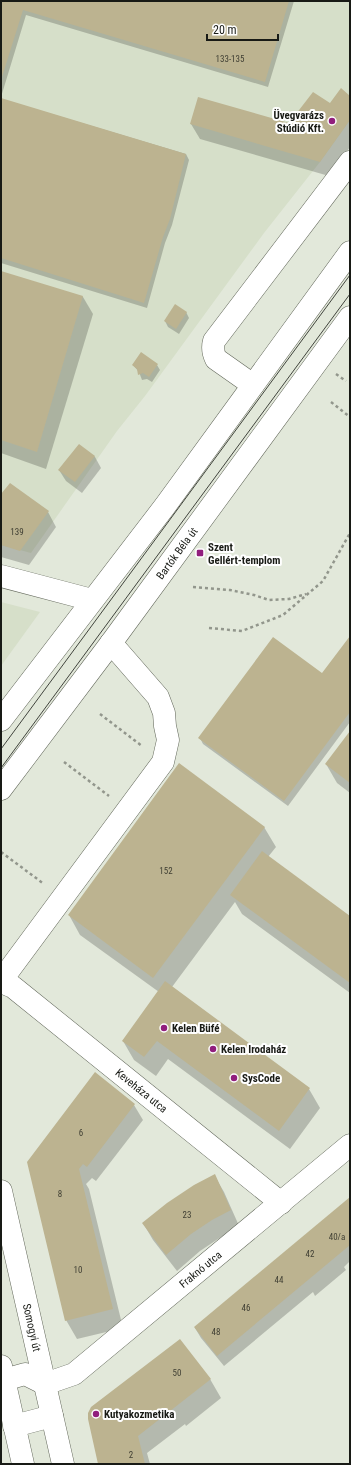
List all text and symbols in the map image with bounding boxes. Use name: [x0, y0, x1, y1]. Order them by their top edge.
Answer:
scale bar: [207, 16, 278, 42]
text: 20 m: [213, 23, 237, 37]
house number: 133-135: [216, 54, 245, 64]
place label: Üvegvarázs Stúdió Kft.: [273, 108, 324, 135]
marker: Üvegvarázs Stúdió Kft.: [327, 116, 337, 126]
street label: Bartók Béla út: [154, 525, 200, 582]
house number: 139: [10, 527, 24, 537]
place label: Szent Gellért-templom: [208, 541, 280, 567]
marker: Szent Gellért-templom: [195, 548, 205, 558]
house number: 152: [159, 866, 173, 876]
place label: Kelen Büfé: [172, 1022, 220, 1035]
marker: Kelen Büfé: [159, 1023, 169, 1033]
place label: Kelen Irodaház: [221, 1043, 286, 1056]
marker: Kelen Irodaház: [208, 1044, 218, 1054]
street label: Keveháza utca: [113, 1066, 170, 1116]
place label: SysCode: [242, 1072, 280, 1085]
marker: SysCode: [229, 1073, 239, 1083]
house number: 6: [79, 1128, 83, 1138]
house number: 8: [58, 1189, 62, 1199]
house number: 23: [183, 1210, 191, 1220]
house number: 40/a: [329, 1232, 345, 1242]
street label: Fraknó utca: [177, 1248, 224, 1291]
house number: 42: [306, 1249, 315, 1259]
house number: 10: [74, 1265, 82, 1275]
house number: 44: [275, 1275, 284, 1285]
street label: Somogyi út: [20, 1302, 43, 1353]
house number: 46: [242, 1303, 250, 1313]
house number: 48: [212, 1327, 220, 1337]
house number: 50: [173, 1368, 181, 1378]
place label: Kutyakozmetika: [104, 1408, 174, 1421]
marker: Kutyakozmetika: [91, 1409, 101, 1419]
house number: 2: [129, 1450, 134, 1460]

